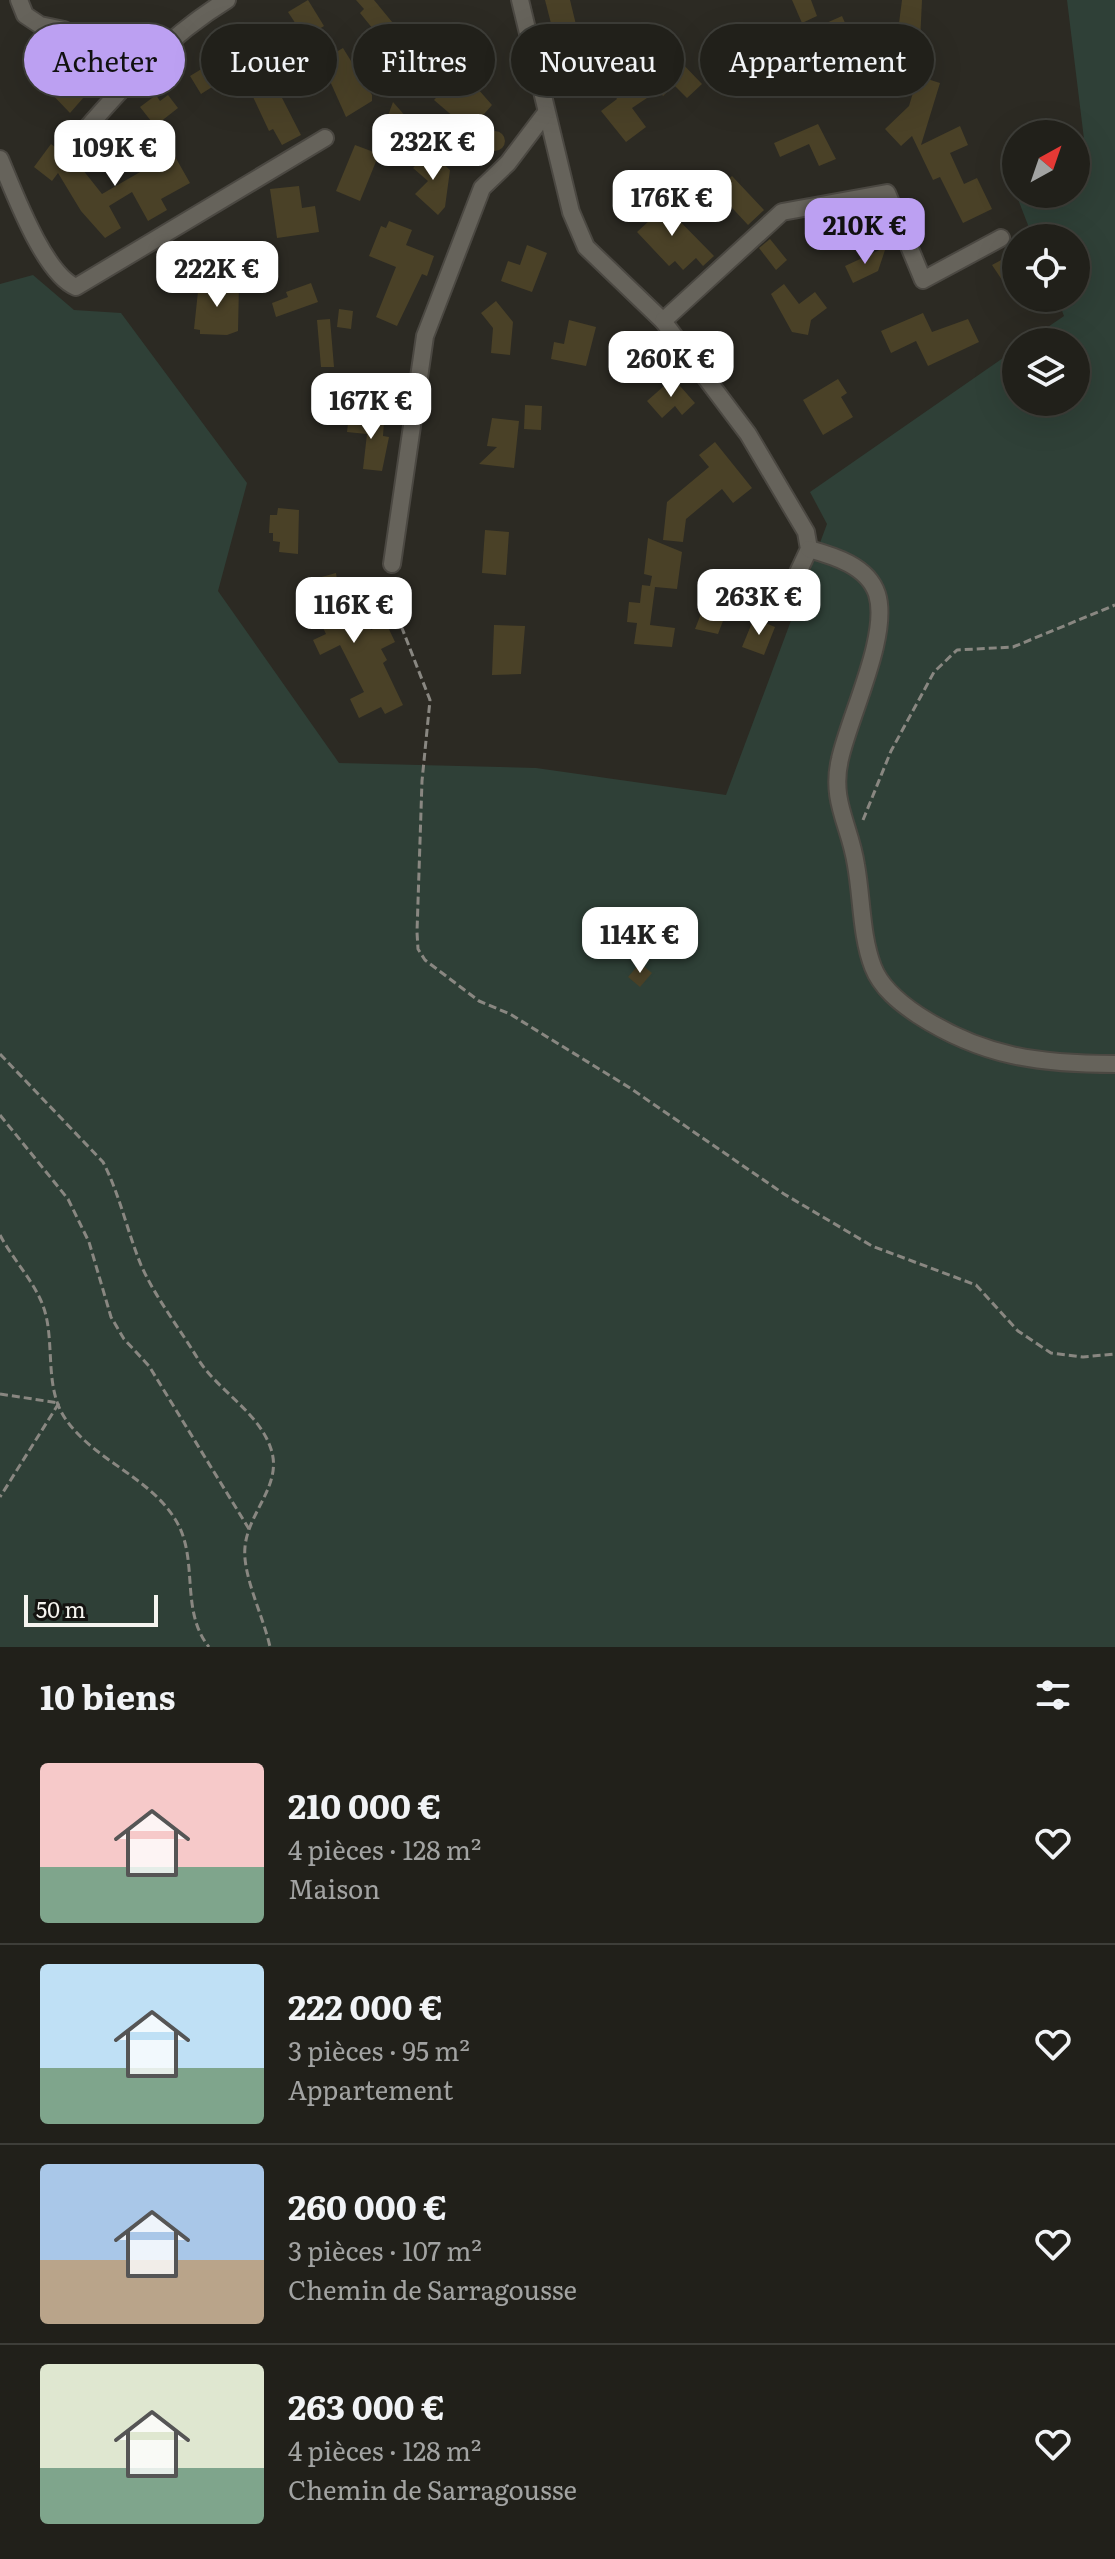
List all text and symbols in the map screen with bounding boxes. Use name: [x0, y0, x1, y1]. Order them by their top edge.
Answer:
chip: Acheter: [24, 24, 185, 96]
chip: Louer: [201, 24, 337, 96]
chip: Filtres: [353, 24, 495, 96]
chip: Nouveau: [511, 24, 684, 96]
chip: Appartement: [700, 24, 934, 96]
pin: 232K €: [368, 114, 498, 182]
pin: 109K €: [50, 120, 180, 188]
text: 232K €: [390, 120, 476, 159]
north arrow: [1002, 120, 1090, 208]
map controls: [1002, 120, 1090, 416]
text: 109K €: [72, 126, 158, 165]
pin: 176K €: [607, 170, 737, 238]
text: 176K €: [631, 176, 713, 215]
pin: 210K €: [800, 198, 930, 266]
text: 210K €: [823, 204, 907, 243]
button: locate: [1002, 224, 1090, 312]
pin: 222K €: [152, 241, 282, 309]
text: 222K €: [174, 247, 260, 286]
button: layers: [1002, 328, 1090, 416]
pin: 260K €: [606, 331, 736, 399]
text: 260K €: [627, 337, 715, 376]
pin: 167K €: [306, 373, 436, 441]
text: 167K €: [329, 379, 413, 418]
pin: 263K €: [694, 569, 824, 637]
text: 263K €: [715, 575, 803, 614]
pin: 116K €: [289, 577, 419, 645]
text: 116K €: [314, 583, 394, 622]
pin: 114K €: [575, 907, 705, 975]
text: 114K €: [600, 913, 680, 952]
scale bar: [24, 1591, 158, 1627]
text: 50 m: [36, 1592, 86, 1625]
text: 10 biens: [40, 1670, 175, 1720]
icon: filters: [1031, 1673, 1075, 1717]
text: 210 000 €: [288, 1779, 441, 1829]
icon: home: [104, 1795, 200, 1891]
icon: heart: [1031, 1821, 1075, 1865]
text: 4 pièces · 128 m²: [288, 1829, 481, 1868]
text: Maison: [288, 1868, 380, 1907]
text: 222 000 €: [288, 1980, 443, 2030]
icon: home: [104, 1996, 200, 2092]
icon: heart: [1031, 2022, 1075, 2066]
text: 3 pièces · 95 m²: [288, 2030, 470, 2069]
text: Appartement: [288, 2069, 453, 2108]
text: 260 000 €: [288, 2180, 447, 2230]
icon: home: [104, 2196, 200, 2292]
icon: heart: [1031, 2222, 1075, 2266]
text: 3 pièces · 107 m²: [288, 2230, 482, 2269]
text: Chemin de Sarragousse: [288, 2269, 577, 2308]
text: 263 000 €: [288, 2380, 445, 2430]
icon: home: [104, 2396, 200, 2492]
icon: heart: [1031, 2422, 1075, 2466]
text: 4 pièces · 128 m²: [288, 2430, 481, 2469]
text: Chemin de Sarragousse: [288, 2469, 577, 2508]

